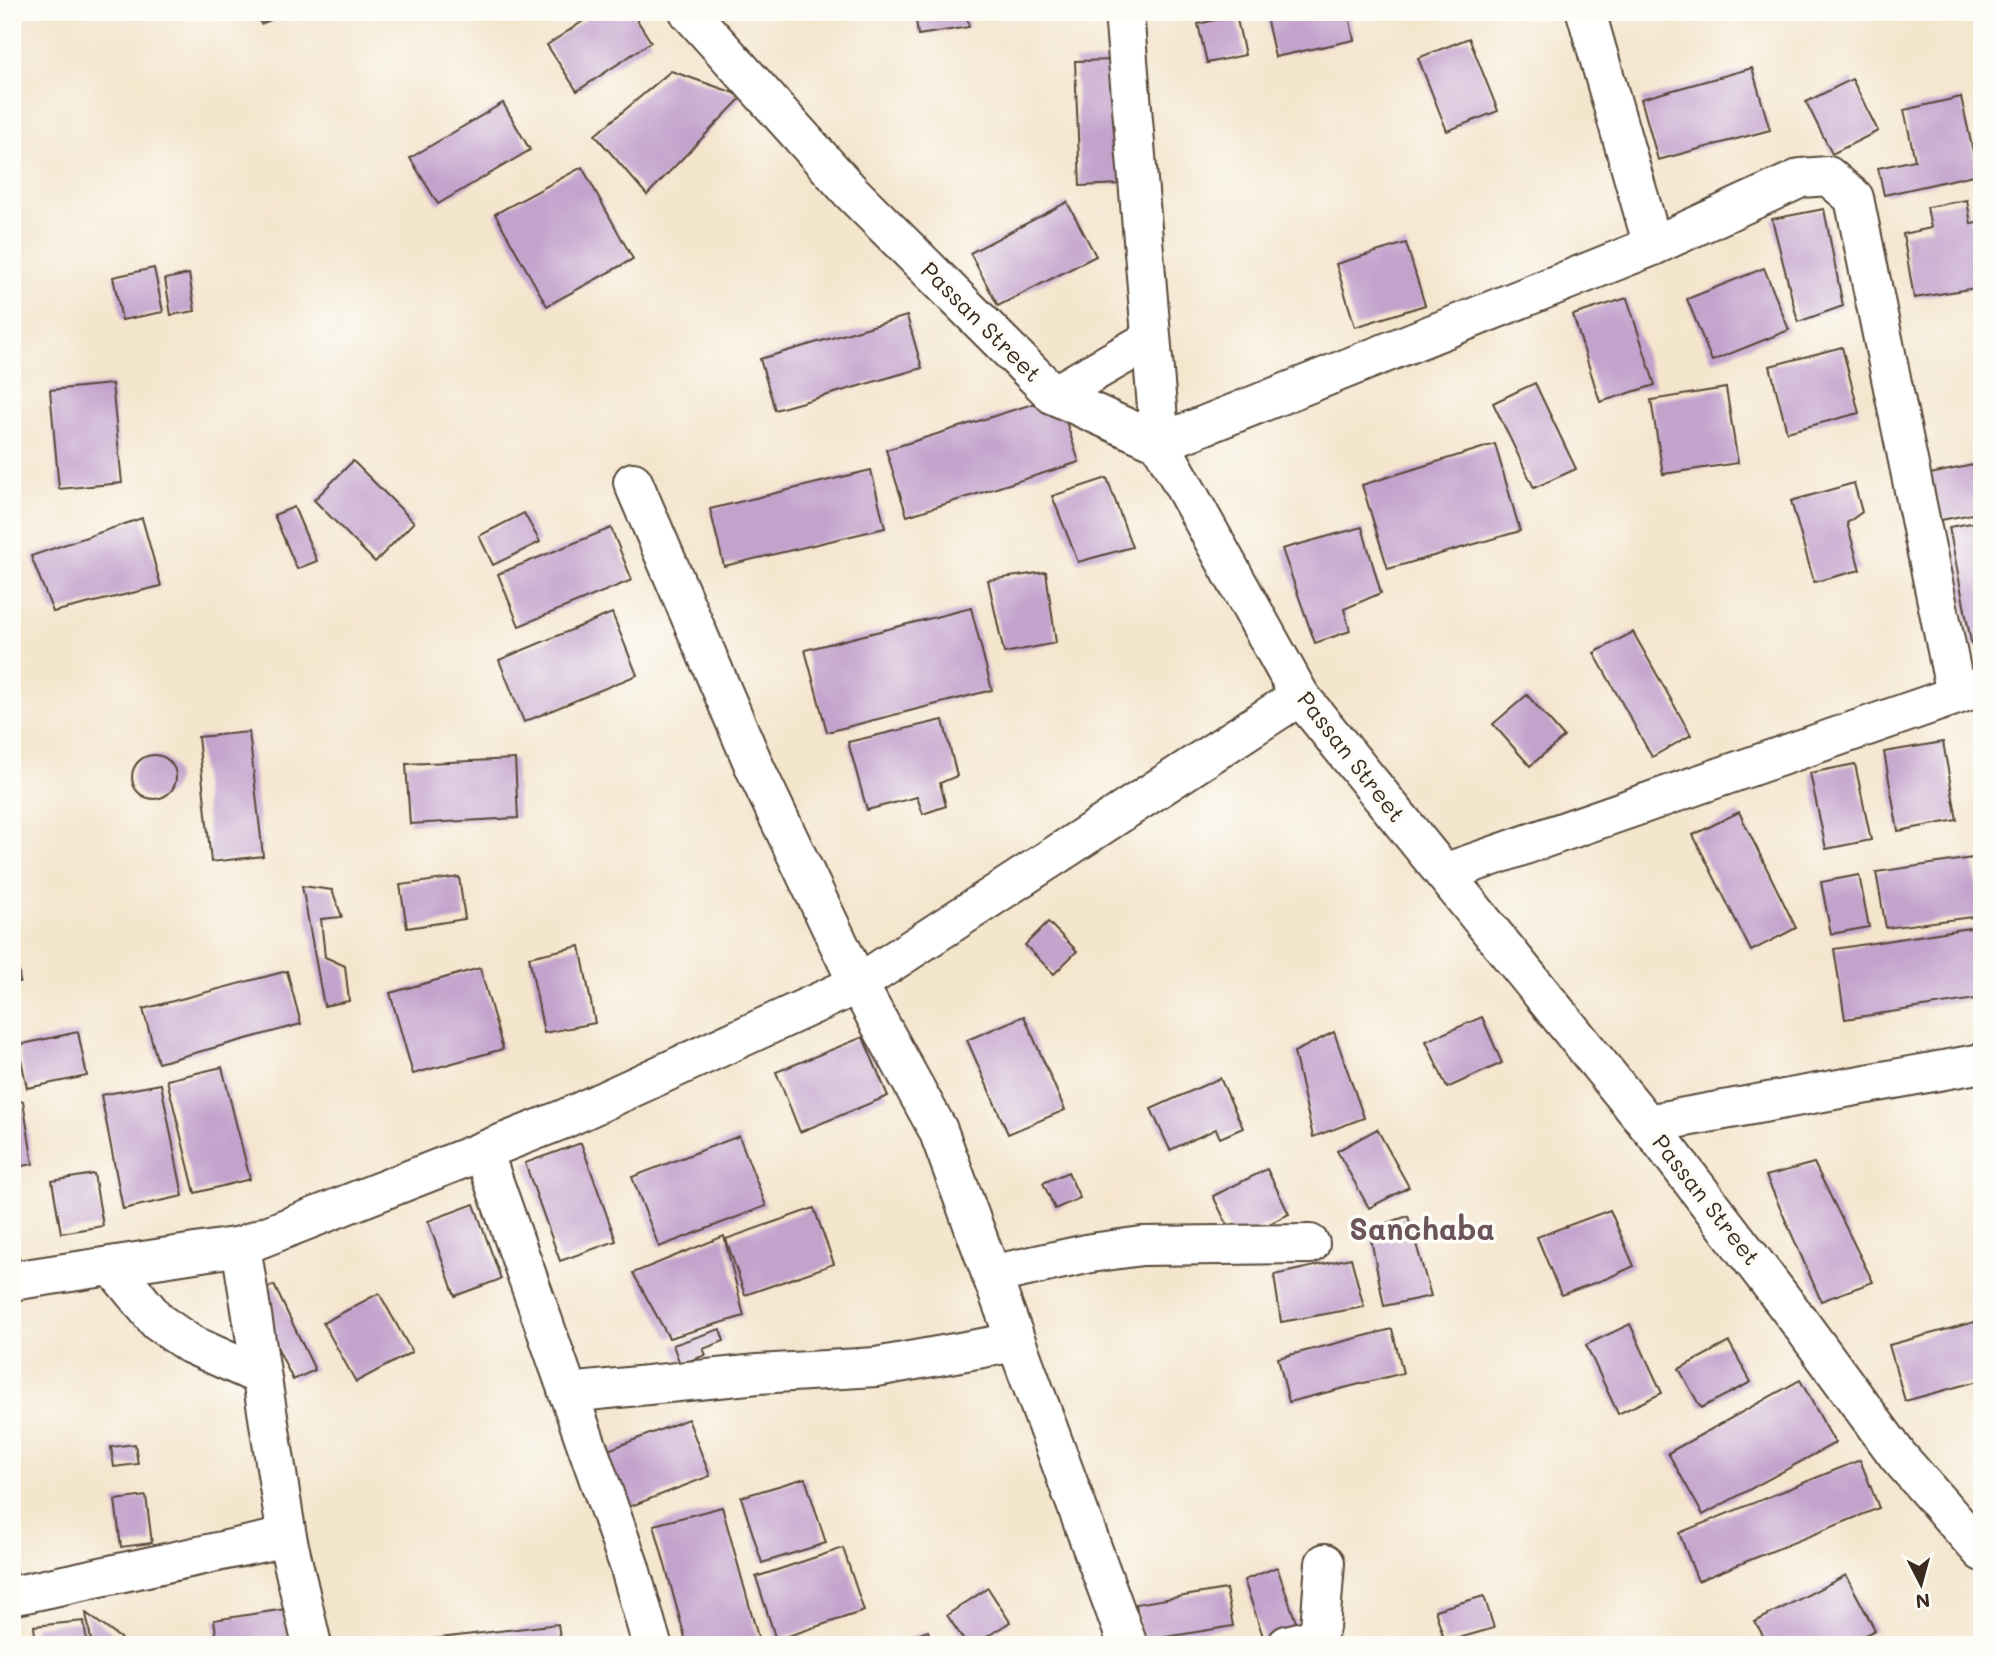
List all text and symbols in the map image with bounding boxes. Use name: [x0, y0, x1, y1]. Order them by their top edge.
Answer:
street label: Passan Street: [915, 255, 1048, 388]
street label: Passan Street: [1291, 685, 1412, 828]
street label: Passan Street: [1646, 1128, 1767, 1271]
district label: Sanchaba: [1349, 1208, 1495, 1248]
north arrow: [1885, 1548, 1955, 1618]
text: N: [1914, 1588, 1931, 1615]

